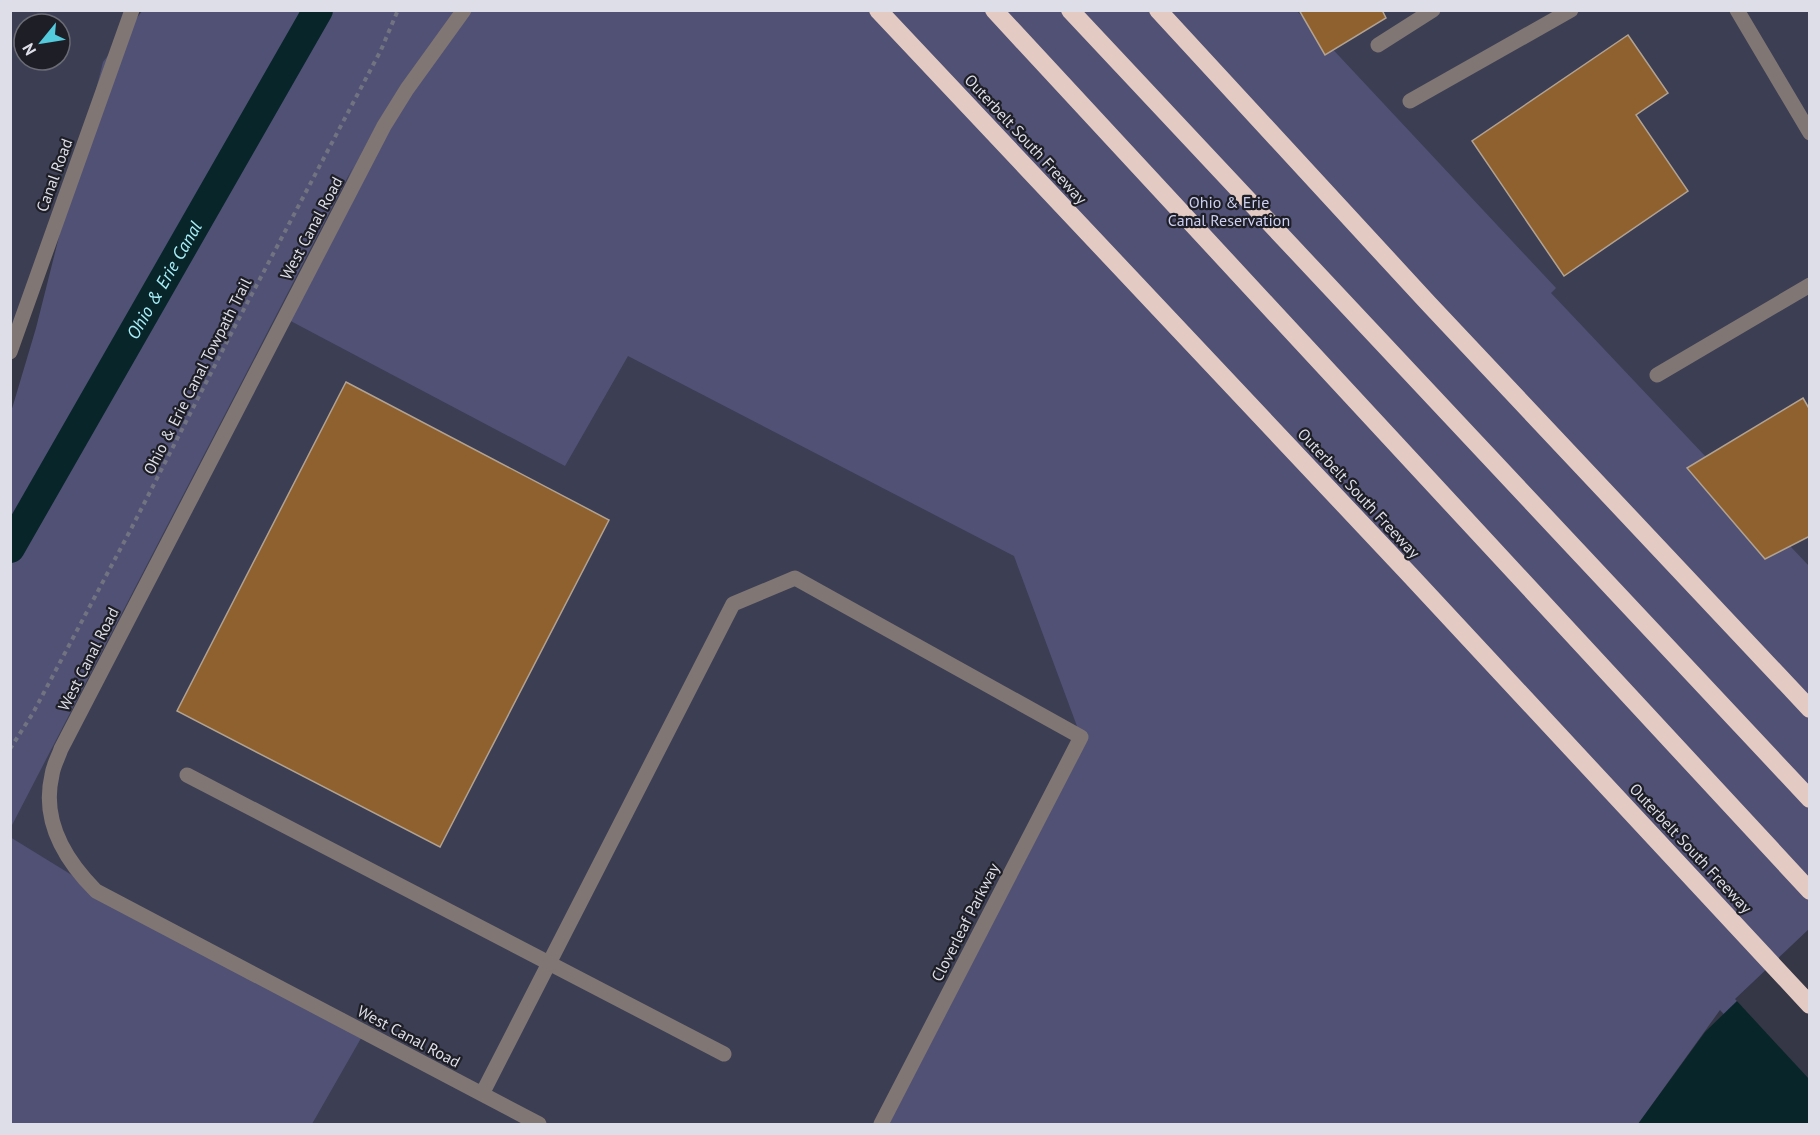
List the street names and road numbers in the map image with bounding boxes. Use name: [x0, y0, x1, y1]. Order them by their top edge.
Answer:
street label: Outerbelt South Freeway: [961, 70, 1092, 209]
street label: Canal Road: [32, 136, 76, 214]
street label: West Canal Road: [276, 173, 346, 283]
street label: Ohio & Erie Canal Towpath Trail: [139, 274, 256, 478]
street label: Outerbelt South Freeway: [1294, 424, 1425, 563]
street label: West Canal Road: [53, 604, 123, 714]
street label: Outerbelt South Freeway: [1626, 779, 1757, 918]
street label: Cloverleaf Parkway: [927, 859, 1004, 984]
street label: West Canal Road: [354, 1001, 464, 1071]

